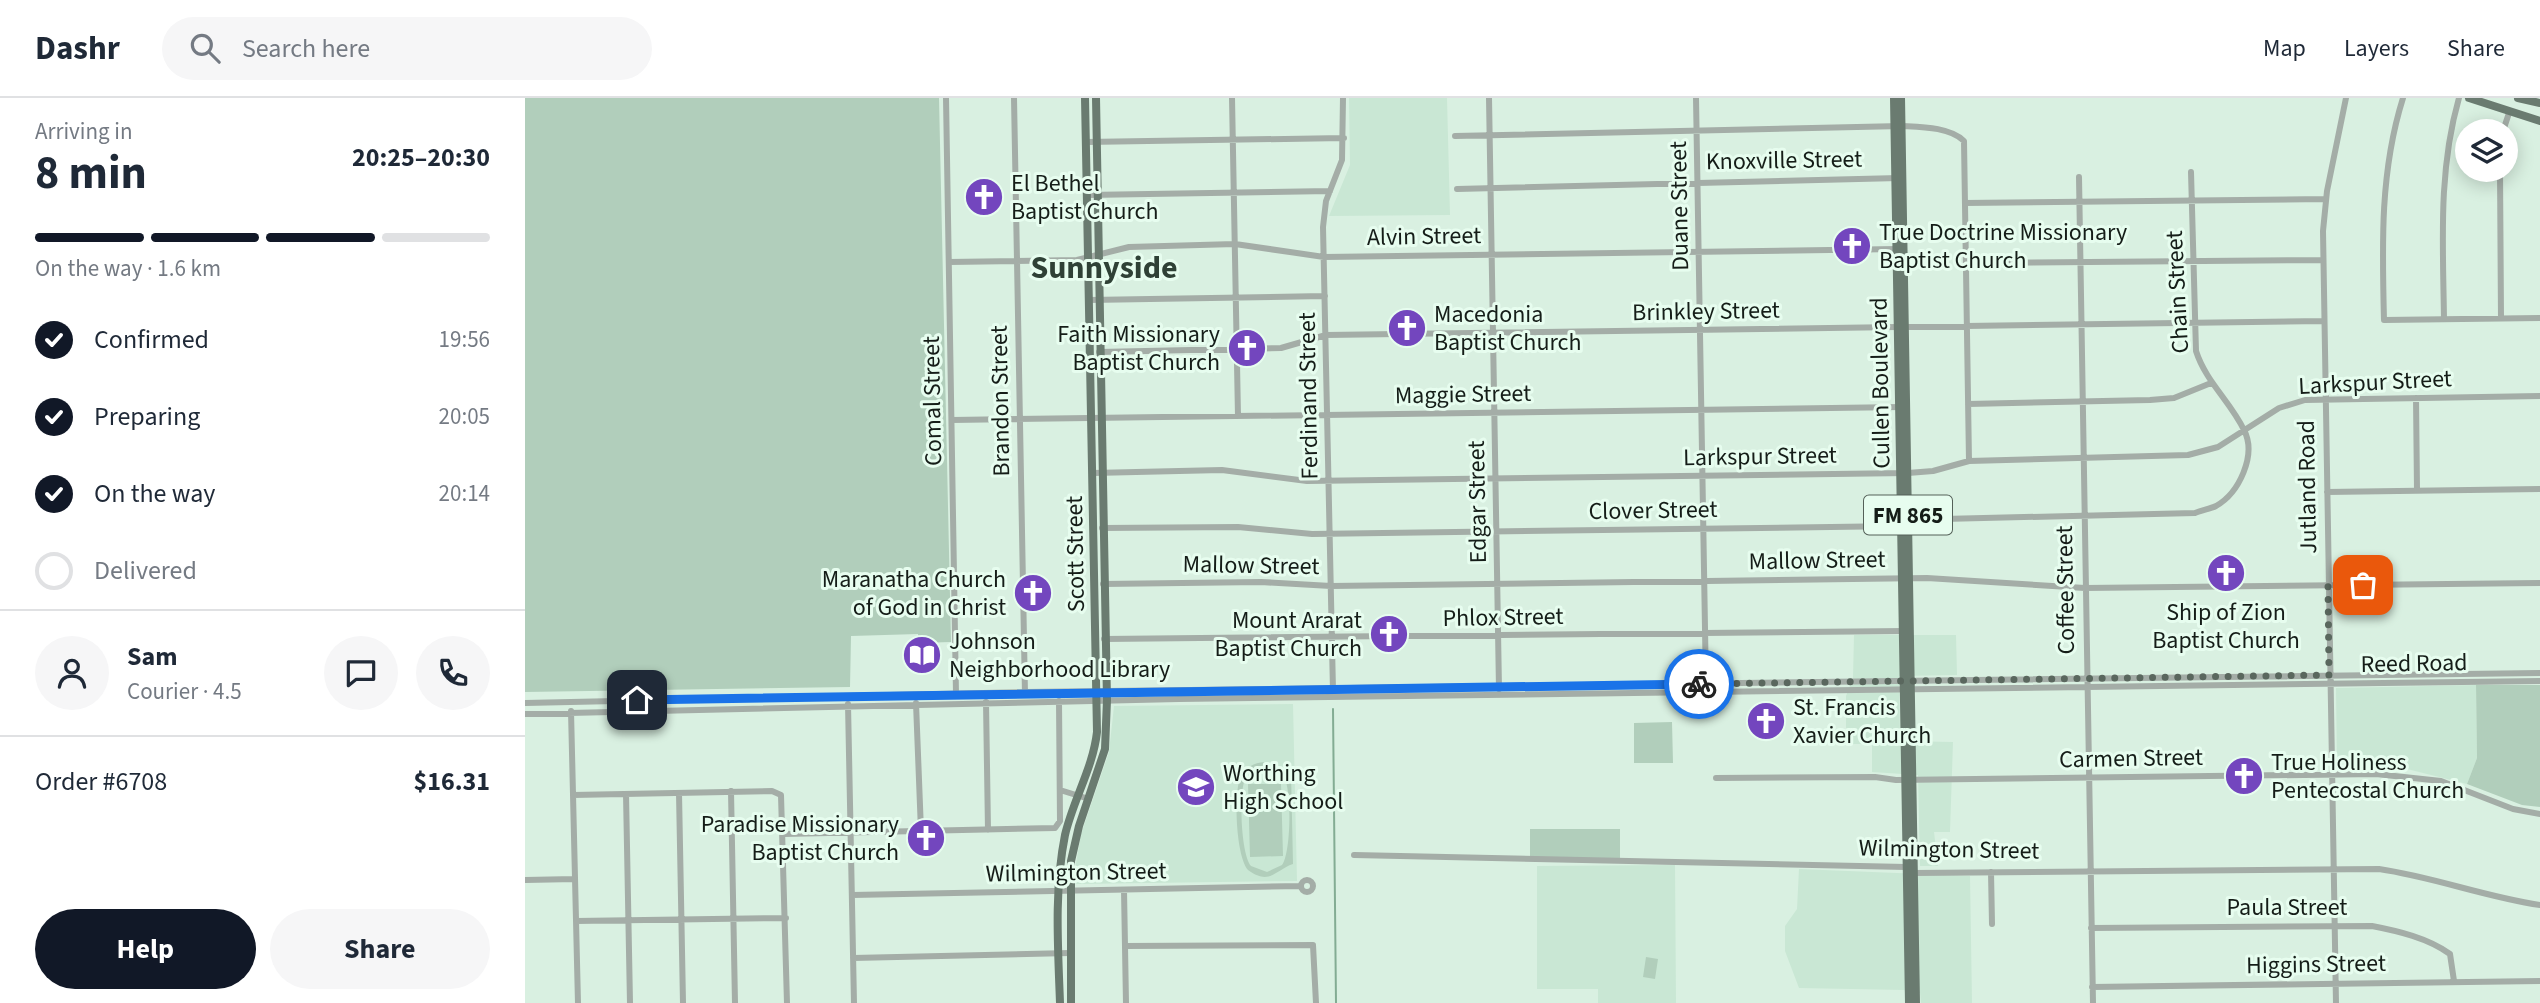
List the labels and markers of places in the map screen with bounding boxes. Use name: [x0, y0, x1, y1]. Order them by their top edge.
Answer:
place label: El Bethel Baptist Church: [1011, 166, 1159, 229]
church icon: El Bethel Baptist Church: [963, 176, 1005, 218]
place label: True Doctrine Missionary Baptist Church: [1879, 215, 2127, 278]
church icon: True Doctrine Missionary Baptist Church: [1831, 225, 1873, 267]
place label: Macedonia Baptist Church: [1434, 297, 1582, 360]
church icon: Macedonia Baptist Church: [1386, 307, 1428, 349]
place label: Faith Missionary Baptist Church: [1057, 317, 1220, 380]
church icon: Faith Missionary Baptist Church: [1226, 327, 1268, 369]
church icon: Ship of Zion Baptist Church: [2205, 552, 2247, 594]
pin: [2333, 555, 2393, 615]
place label: Maranatha Church of God in Christ: [822, 562, 1006, 625]
church icon: Maranatha Church of God in Christ: [1012, 572, 1054, 614]
place label: Ship of Zion Baptist Church: [2152, 595, 2300, 658]
place label: Mount Ararat Baptist Church: [1214, 603, 1362, 666]
church icon: Mount Ararat Baptist Church: [1368, 613, 1410, 655]
place label: Johnson Neighborhood Library: [949, 624, 1170, 687]
library icon: Johnson Neighborhood Library: [901, 634, 943, 676]
pin: [607, 670, 667, 730]
place label: St. Francis Xavier Church: [1793, 690, 1931, 753]
church icon: St. Francis Xavier Church: [1745, 700, 1787, 742]
place label: True Holiness Pentecostal Church: [2271, 745, 2464, 808]
church icon: True Holiness Pentecostal Church: [2223, 755, 2265, 797]
place label: Worthing High School: [1223, 756, 1343, 819]
school or university icon: Worthing High School: [1175, 766, 1217, 808]
place label: Paradise Missionary Baptist Church: [701, 807, 899, 870]
church icon: Paradise Missionary Baptist Church: [905, 817, 947, 859]

